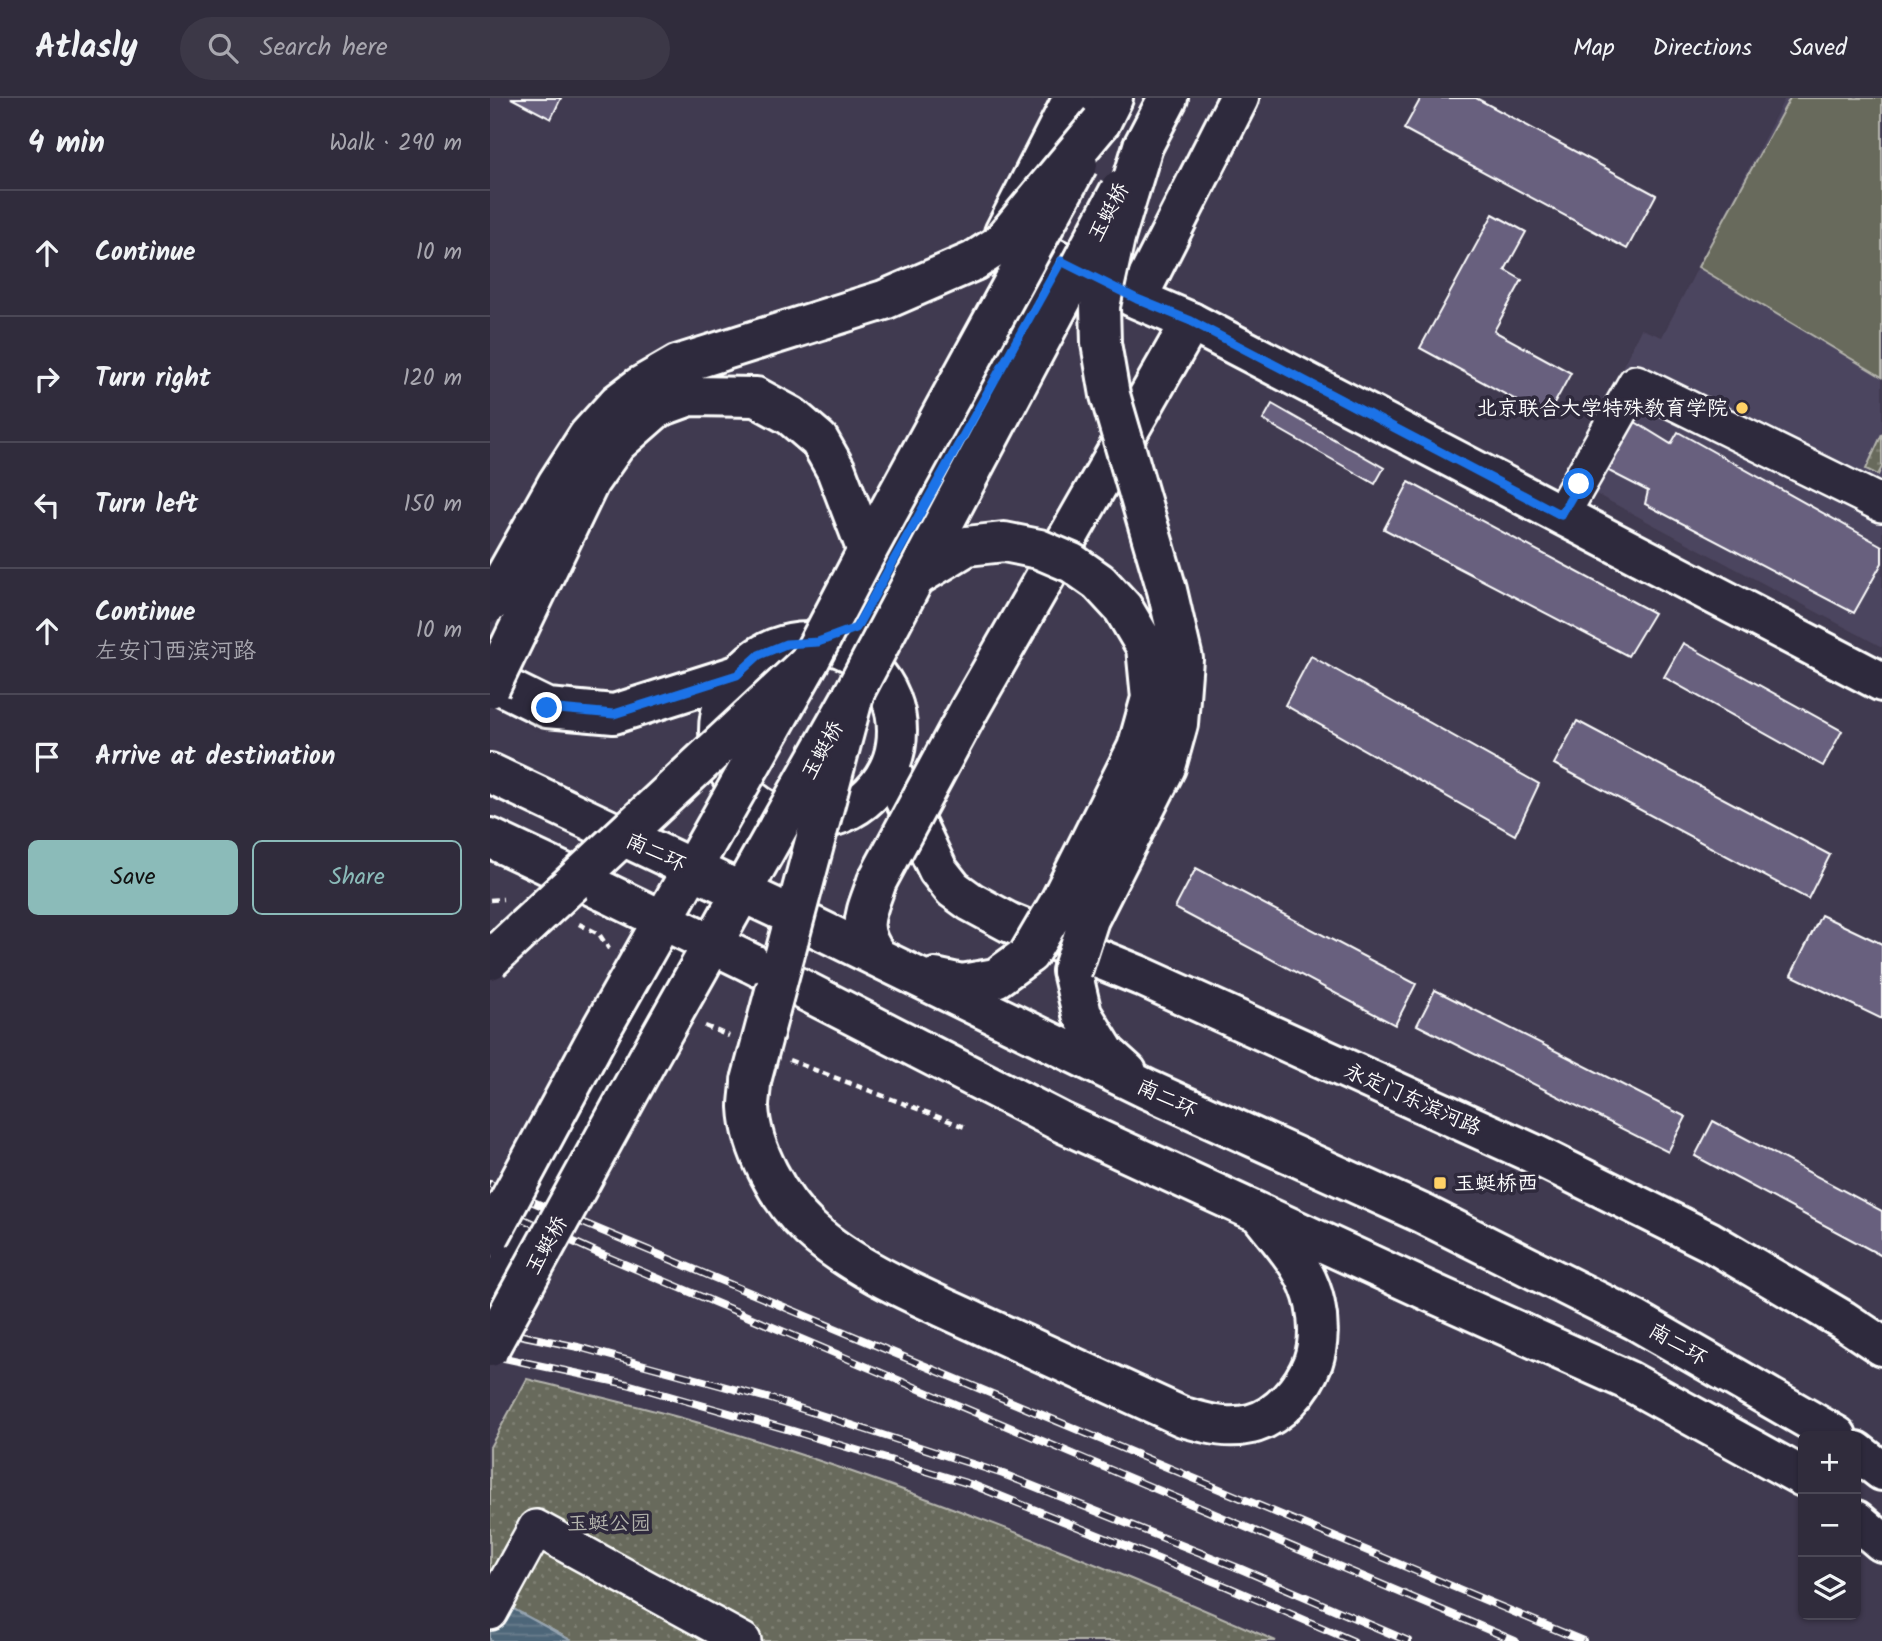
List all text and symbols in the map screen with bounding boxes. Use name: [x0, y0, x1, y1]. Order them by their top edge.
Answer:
search box: [180, 17, 670, 80]
text: Atlasly: [35, 22, 138, 75]
text: Search here: [260, 27, 388, 69]
icon: search: [204, 29, 242, 67]
text: Map: [1573, 29, 1615, 68]
text: Directions: [1653, 29, 1752, 68]
text: Saved: [1790, 29, 1847, 68]
text: 4 min: [28, 120, 105, 168]
text: Walk · 290 m: [329, 126, 462, 162]
street label: 玉蜓桥: [1080, 177, 1139, 248]
text: Continue: [95, 232, 196, 274]
icon: ahead: [28, 234, 66, 272]
text: 10 m: [416, 235, 462, 271]
text: Turn right: [95, 358, 211, 400]
icon: right: [28, 360, 66, 398]
text: 120 m: [402, 361, 462, 397]
place label: 北京联合大学特殊教育学院: [1476, 393, 1728, 426]
marker: 北京联合大学特殊教育学院: [1734, 400, 1750, 416]
route start: [1563, 468, 1594, 499]
text: Turn left: [95, 484, 198, 526]
icon: left: [28, 486, 66, 524]
text: 150 m: [403, 487, 462, 523]
text: Continue: [95, 592, 196, 634]
icon: ahead: [28, 612, 66, 650]
text: 10 m: [416, 613, 462, 649]
text: 左安门西滨河路: [95, 634, 256, 670]
route end: [531, 692, 562, 723]
street label: 玉蜓桥: [794, 715, 853, 786]
text: Arrive at destination: [95, 736, 335, 778]
icon: arrive: [28, 738, 66, 776]
street label: 南二环: [620, 825, 691, 882]
button: Save: [28, 840, 238, 915]
button: Share: [252, 840, 462, 915]
street label: 永定门东滨河路: [1339, 1055, 1486, 1145]
street label: 南二环: [1131, 1071, 1202, 1128]
place label: 玉蜓桥西: [1454, 1168, 1538, 1201]
marker: 玉蜓桥西: [1432, 1175, 1448, 1191]
street label: 玉蜓桥: [518, 1210, 577, 1281]
street label: 南二环: [1642, 1315, 1713, 1375]
map controls: [1798, 1431, 1861, 1620]
button: +: [1798, 1431, 1861, 1494]
button: −: [1798, 1494, 1861, 1557]
park label: 玉蜓公园: [567, 1508, 651, 1541]
button: layers: [1798, 1557, 1861, 1620]

